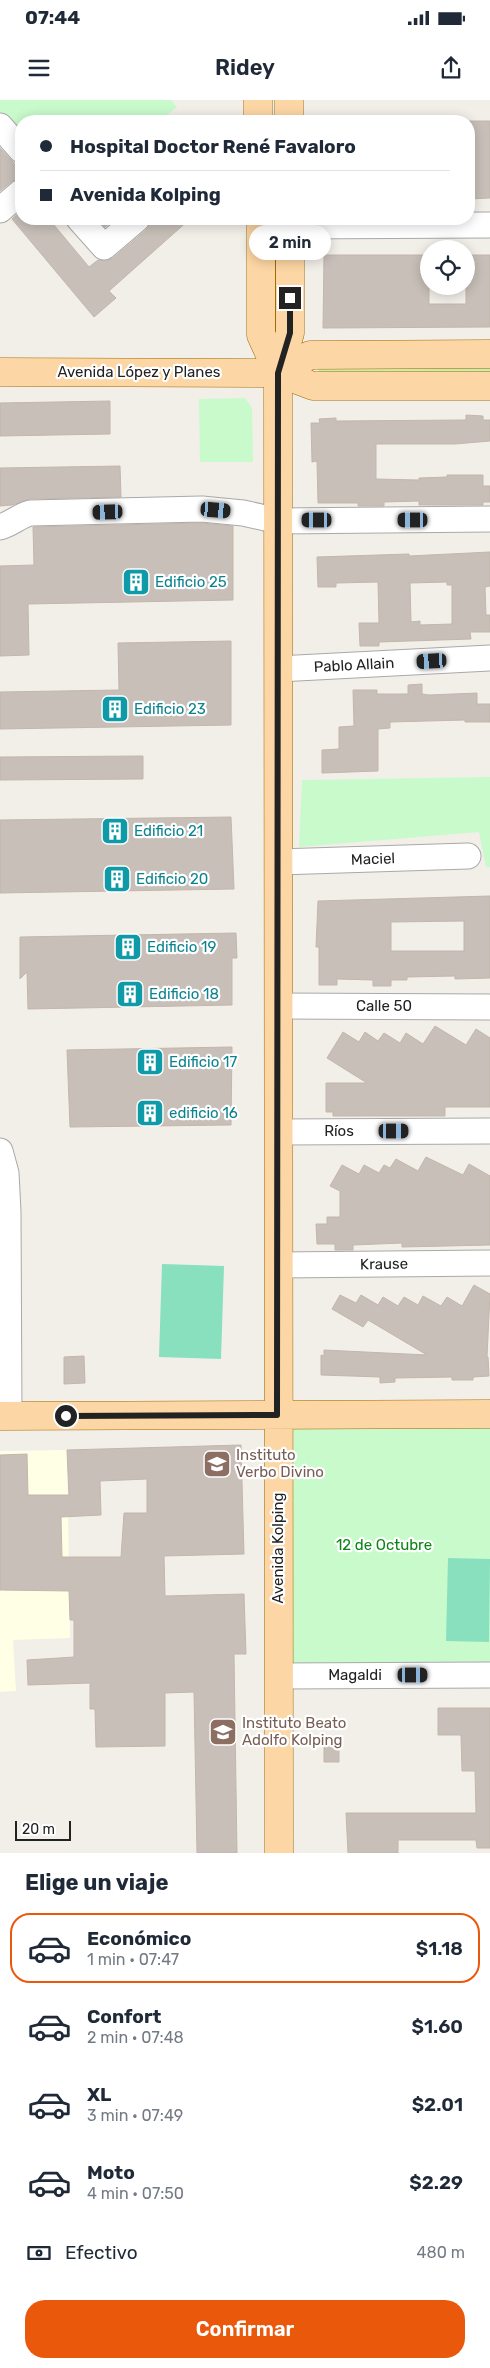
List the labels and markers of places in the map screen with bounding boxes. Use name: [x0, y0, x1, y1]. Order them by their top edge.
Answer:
building icon: Edificio 25: [121, 567, 151, 597]
place label: Edificio 25: [155, 573, 227, 591]
building icon: Edificio 23: [100, 694, 130, 724]
place label: Edificio 23: [134, 700, 206, 718]
building icon: Edificio 21: [100, 816, 130, 846]
place label: Edificio 21: [134, 822, 203, 840]
building icon: Edificio 20: [102, 864, 132, 894]
place label: Edificio 20: [136, 870, 208, 888]
building icon: Edificio 19: [113, 932, 143, 962]
place label: Edificio 19: [147, 938, 216, 956]
building icon: Edificio 18: [115, 979, 145, 1009]
place label: Edificio 18: [149, 985, 219, 1003]
building icon: Edificio 17: [135, 1047, 165, 1077]
place label: Edificio 17: [169, 1053, 237, 1071]
building icon: edificio 16: [135, 1098, 165, 1128]
place label: edificio 16: [169, 1104, 238, 1122]
place label: Instituto Verbo Divino: [236, 1446, 324, 1481]
school or university icon: Instituto Verbo Divino: [202, 1449, 232, 1479]
place label: Instituto Beato Adolfo Kolping: [242, 1714, 346, 1749]
school or university icon: Instituto Beato Adolfo Kolping: [208, 1717, 238, 1747]

